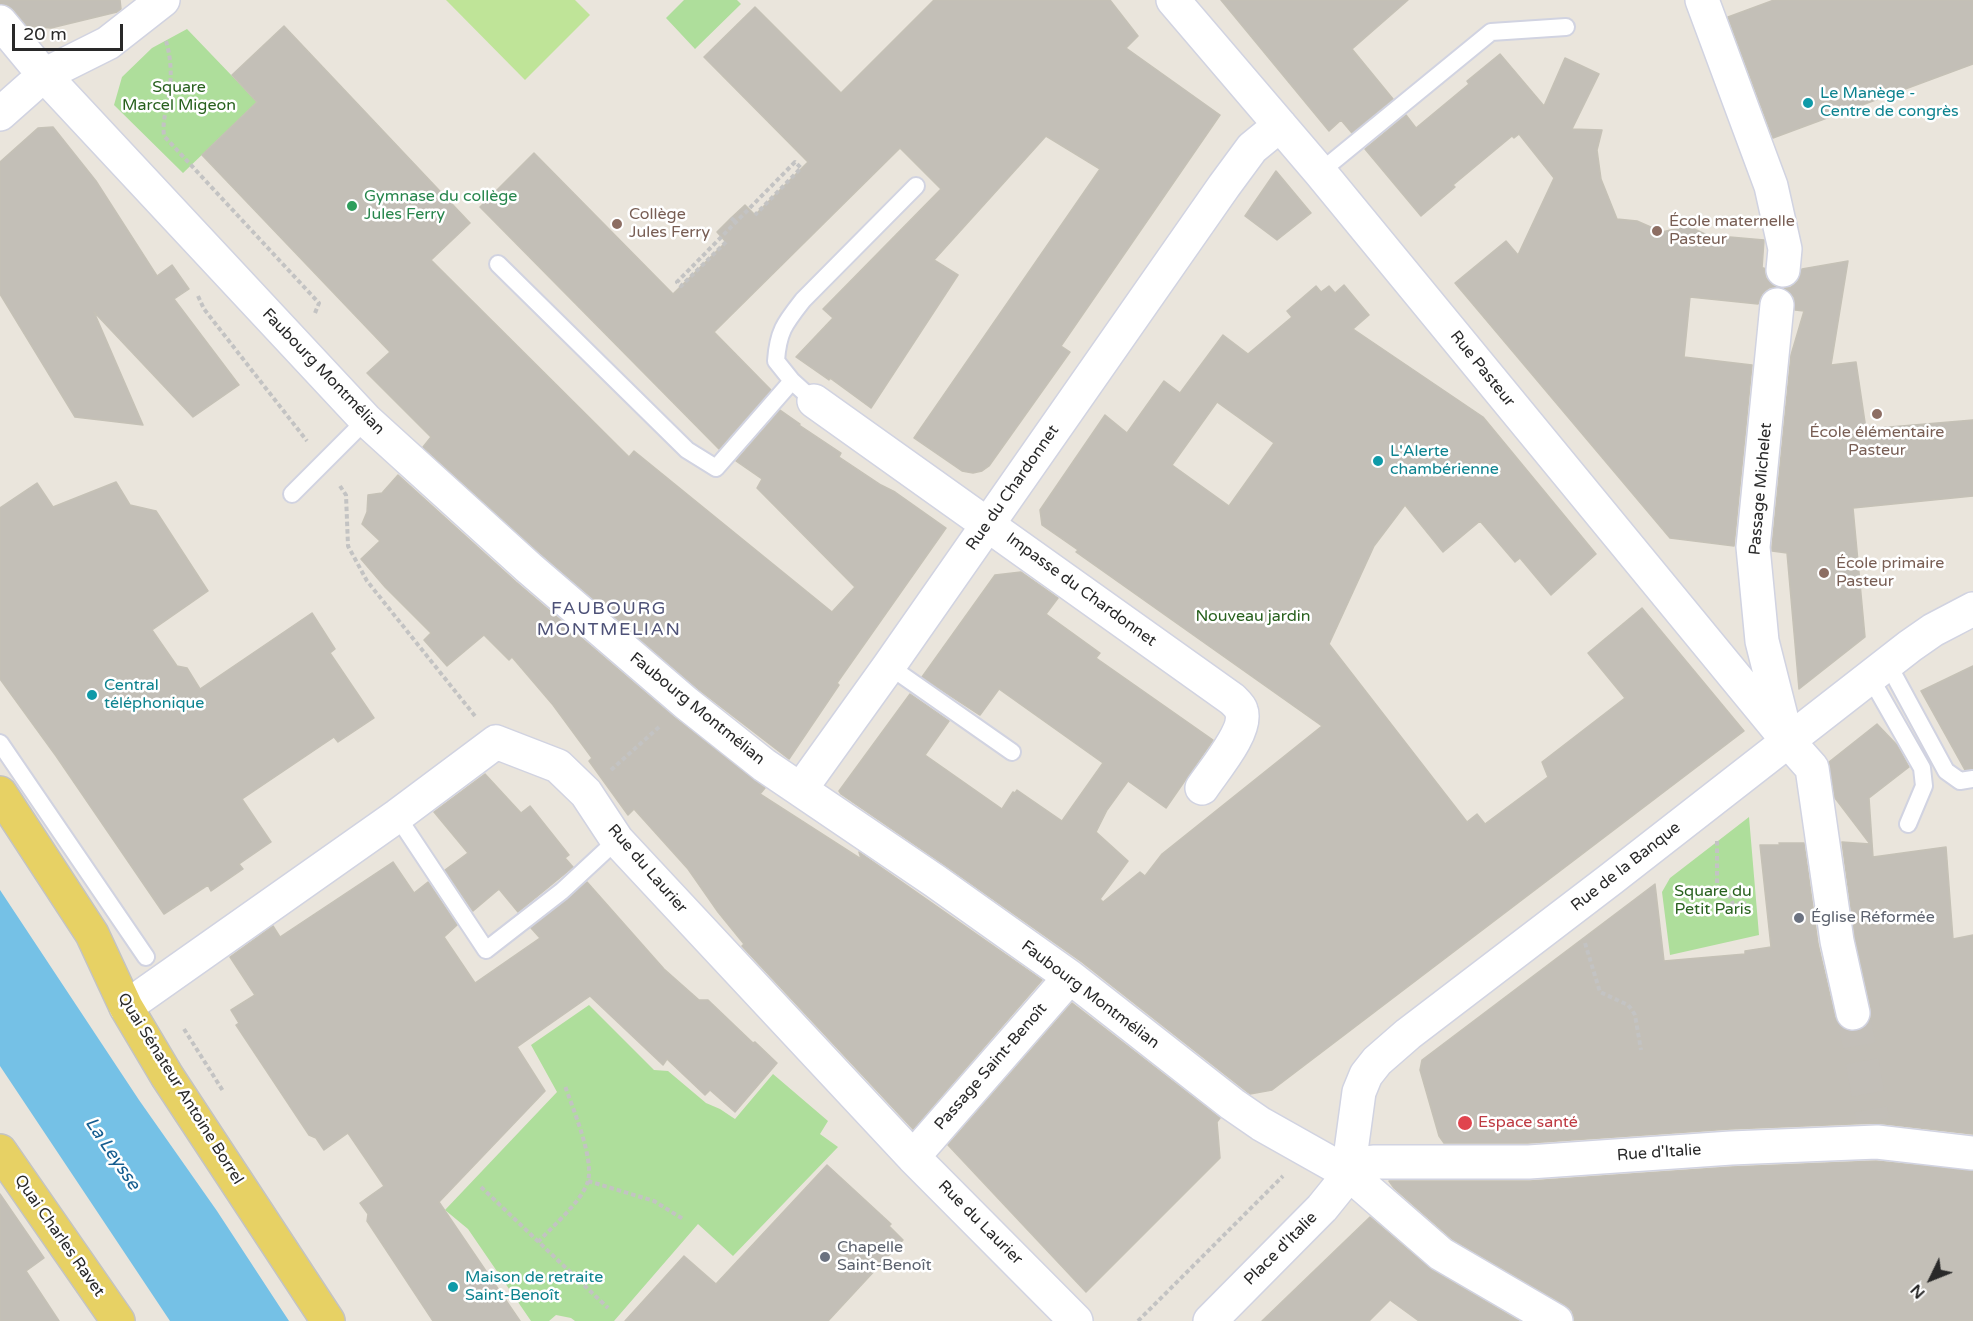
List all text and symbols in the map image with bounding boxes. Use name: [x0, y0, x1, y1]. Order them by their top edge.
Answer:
scale bar: [15, 12, 126, 50]
text: 20 m: [23, 23, 67, 45]
park label: Square Marcel Migeon: [122, 78, 236, 116]
place label: Le Manège - Centre de congrès: [1820, 84, 1959, 122]
marker: Le Manège - Centre de congrès: [1801, 96, 1815, 110]
place label: Gymnase du collège Jules Ferry: [364, 187, 517, 225]
marker: Gymnase du collège Jules Ferry: [345, 199, 359, 213]
place label: Collège Jules Ferry: [629, 205, 710, 243]
place label: École maternelle Pasteur: [1669, 212, 1795, 250]
marker: Collège Jules Ferry: [610, 217, 624, 231]
marker: École maternelle Pasteur: [1650, 224, 1664, 238]
street label: Faubourg Montmélian: [258, 305, 388, 439]
street label: Rue Pasteur: [1446, 327, 1518, 411]
marker: École élémentaire Pasteur: [1870, 407, 1884, 421]
street label: Rue du Chardonnet: [963, 422, 1063, 554]
street label: Passage Michelet: [1746, 422, 1776, 556]
place label: École élémentaire Pasteur: [1810, 423, 1944, 461]
place label: L'Alerte chambérienne: [1390, 442, 1499, 480]
marker: L'Alerte chambérienne: [1371, 454, 1385, 468]
street label: Impasse du Chardonnet: [1002, 529, 1160, 651]
place label: École primaire Pasteur: [1836, 554, 1944, 592]
marker: École primaire Pasteur: [1817, 566, 1831, 580]
district label: FAUBOURG MONTMELIAN: [537, 598, 681, 640]
park label: Nouveau jardin: [1195, 607, 1311, 627]
street label: Faubourg Montmélian: [626, 649, 768, 769]
place label: Central téléphonique: [104, 676, 204, 714]
marker: Central téléphonique: [85, 688, 99, 702]
street label: Rue de la Banque: [1567, 818, 1685, 916]
street label: Rue du Laurier: [603, 821, 691, 917]
park label: Square du Petit Paris: [1674, 882, 1752, 920]
place label: Église Réformée: [1811, 908, 1935, 928]
marker: Église Réformée: [1792, 911, 1806, 925]
street label: Faubourg Montmélian: [1017, 937, 1163, 1053]
street label: Quai Sénateur Antoine Borrel: [113, 990, 247, 1188]
street label: Passage Saint-Benoît: [931, 1000, 1051, 1134]
place label: Espace santé: [1478, 1113, 1578, 1133]
water label: La Leysse: [80, 1114, 144, 1194]
marker: Espace santé: [1456, 1114, 1474, 1132]
street label: Rue d'Italie: [1616, 1140, 1702, 1166]
street label: Quai Charles Ravet: [10, 1171, 108, 1301]
street label: Rue du Laurier: [934, 1177, 1026, 1269]
street label: Place d'Italie: [1240, 1208, 1322, 1290]
place label: Chapelle Saint-Benoît: [837, 1238, 932, 1276]
north arrow: [1901, 1249, 1961, 1309]
marker: Chapelle Saint-Benoît: [818, 1250, 832, 1264]
place label: Maison de retraite Saint-Benoît: [465, 1268, 603, 1306]
marker: Maison de retraite Saint-Benoît: [446, 1280, 460, 1294]
text: N: [1906, 1280, 1930, 1303]

